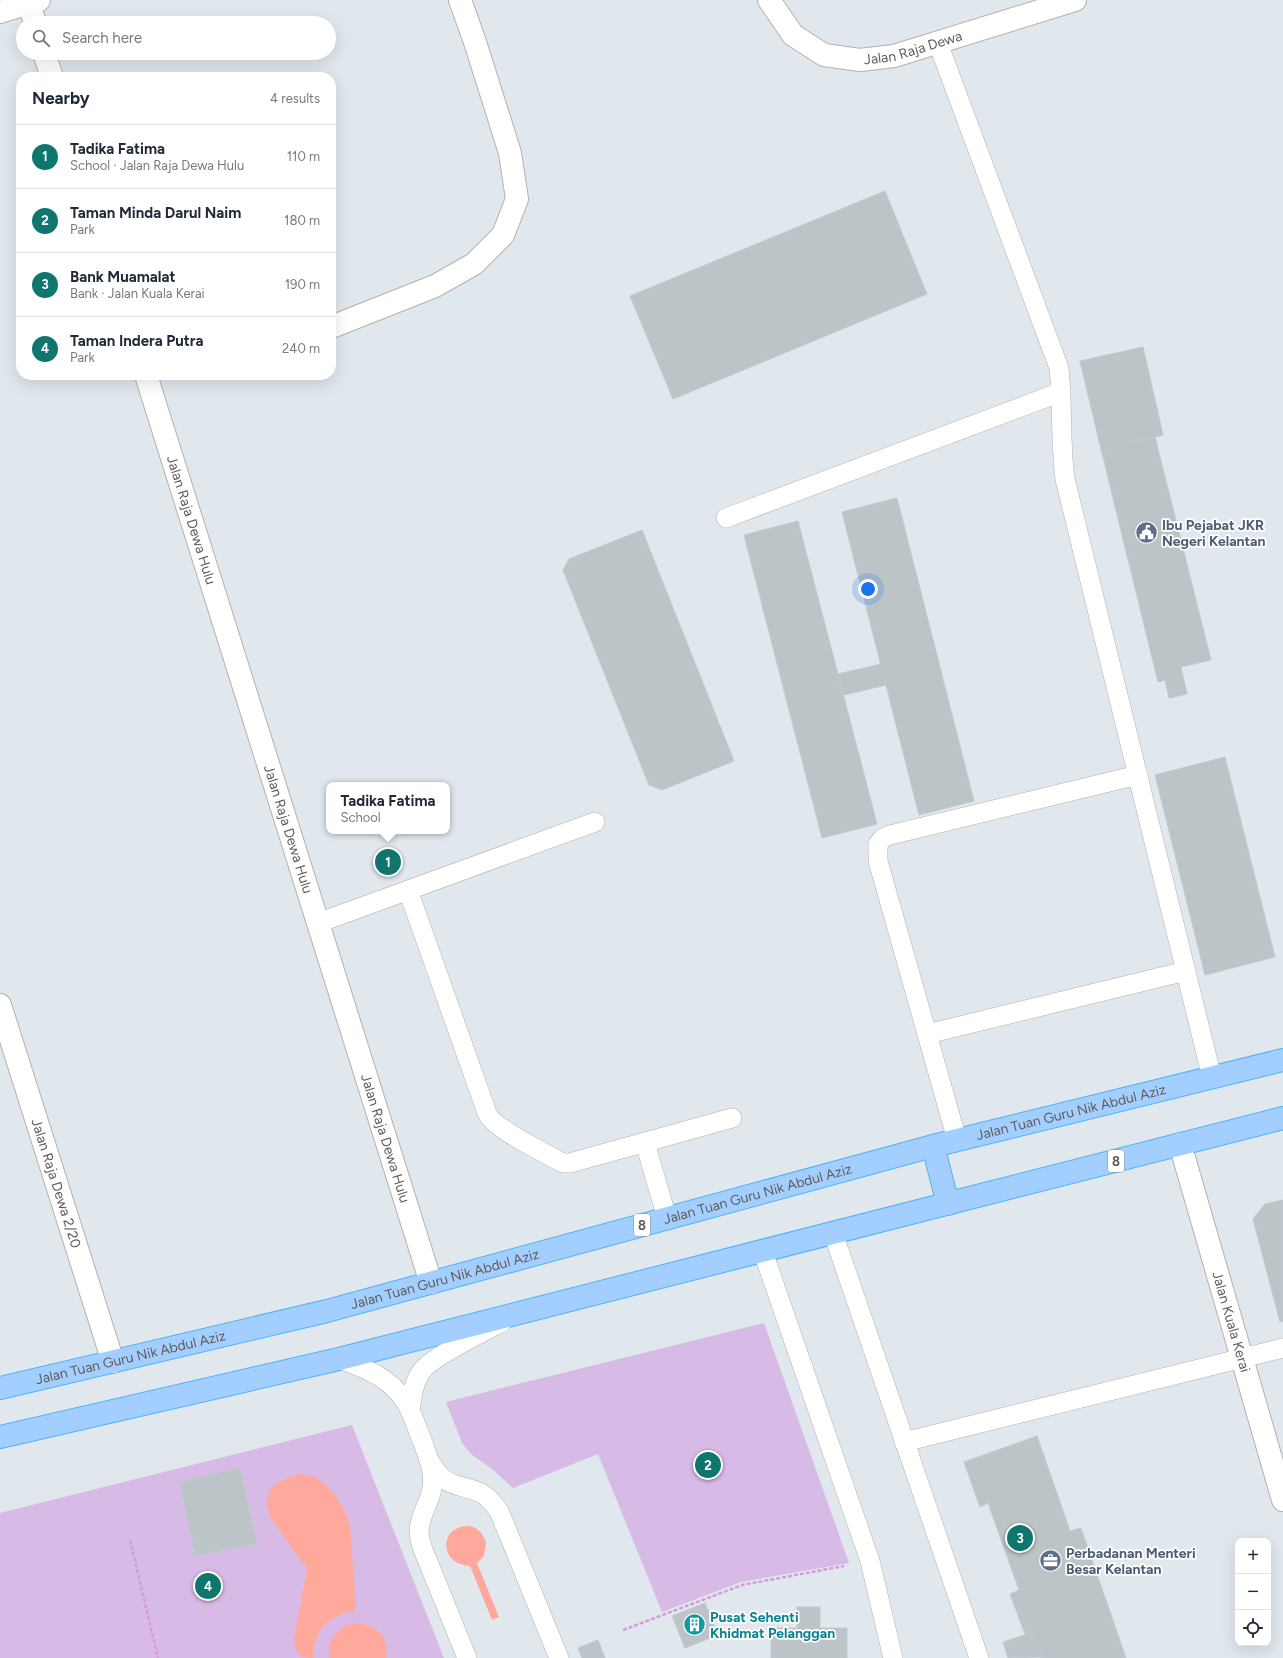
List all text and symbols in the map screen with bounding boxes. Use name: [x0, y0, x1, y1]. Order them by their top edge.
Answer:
search box: [16, 16, 336, 60]
icon: search: [30, 27, 52, 49]
street label: Jalan Raja Dewa: [863, 27, 964, 69]
text: Search here: [62, 29, 142, 47]
text: Nearby: [32, 88, 90, 108]
text: 4 results: [270, 91, 320, 106]
text: Tadika Fatima: [70, 140, 165, 158]
text: 1: [42, 149, 48, 164]
text: 110 m: [287, 149, 320, 164]
text: School · Jalan Raja Dewa Hulu: [70, 158, 244, 173]
text: Taman Minda Darul Naim: [70, 204, 241, 222]
text: 2: [41, 213, 49, 228]
text: 180 m: [284, 213, 320, 228]
text: Park: [70, 222, 95, 237]
text: Bank Muamalat: [70, 268, 176, 286]
text: 3: [41, 277, 49, 292]
text: 190 m: [285, 277, 320, 292]
text: Bank · Jalan Kuala Kerai: [70, 286, 205, 301]
text: Taman Indera Putra: [70, 332, 204, 350]
text: 4: [41, 341, 49, 356]
text: 240 m: [282, 341, 320, 356]
text: Park: [70, 350, 95, 365]
street label: Jalan Raja Dewa Hulu: [163, 454, 219, 587]
place label: Ibu Pejabat JKR Negeri Kelantan: [1162, 517, 1266, 550]
public building icon: Ibu Pejabat JKR Negeri Kelantan: [1133, 520, 1159, 546]
your location: [858, 579, 878, 599]
street label: Jalan Raja Dewa Hulu: [260, 763, 316, 896]
popup: [326, 782, 450, 834]
text: Tadika Fatima: [340, 792, 436, 810]
text: School: [340, 810, 381, 825]
pin: 1: [375, 847, 401, 877]
street label: Jalan Raja Dewa Hulu: [357, 1072, 413, 1205]
street label: Jalan Tuan Guru Nik Abdul Aziz: [974, 1081, 1168, 1144]
street label: Jalan Raja Dewa 2/20: [28, 1117, 84, 1250]
road number: 8: [1108, 1150, 1124, 1172]
street label: Jalan Tuan Guru Nik Abdul Aziz: [661, 1160, 854, 1228]
road number: 8: [634, 1214, 650, 1236]
street label: Jalan Tuan Guru Nik Abdul Aziz: [349, 1246, 541, 1313]
street label: Jalan Kuala Kerai: [1208, 1269, 1254, 1374]
street label: Jalan Tuan Guru Nik Abdul Aziz: [34, 1327, 227, 1388]
pin: 2: [695, 1450, 721, 1480]
pin: 3: [1007, 1523, 1033, 1553]
map controls: [1235, 1538, 1271, 1646]
button: +: [1235, 1538, 1271, 1574]
place label: Perbadanan Menteri Besar Kelantan: [1066, 1545, 1196, 1578]
office icon: Perbadanan Menteri Besar Kelantan: [1037, 1548, 1063, 1574]
pin: 4: [195, 1571, 221, 1601]
button: −: [1235, 1574, 1271, 1610]
place label: Pusat Sehenti Khidmat Pelanggan: [710, 1609, 835, 1642]
button: locate: [1235, 1610, 1271, 1646]
building icon: Pusat Sehenti Khidmat Pelanggan: [682, 1612, 708, 1638]

